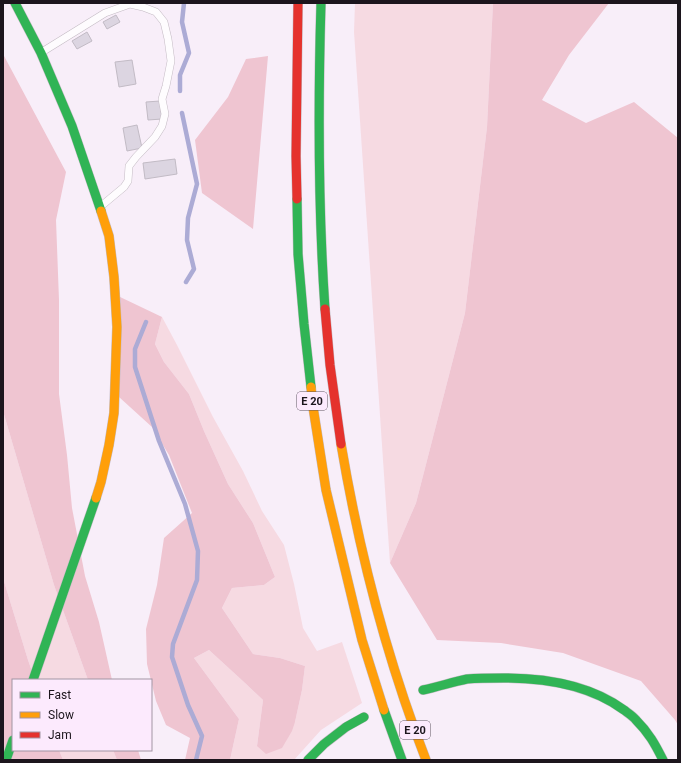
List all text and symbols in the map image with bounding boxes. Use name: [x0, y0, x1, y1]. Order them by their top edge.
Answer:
road number: E 20: [297, 392, 327, 410]
legend: [12, 679, 152, 751]
text: Fast: [48, 688, 71, 702]
text: Slow: [48, 708, 74, 722]
road number: E 20: [400, 721, 430, 739]
text: Jam: [48, 728, 72, 742]

